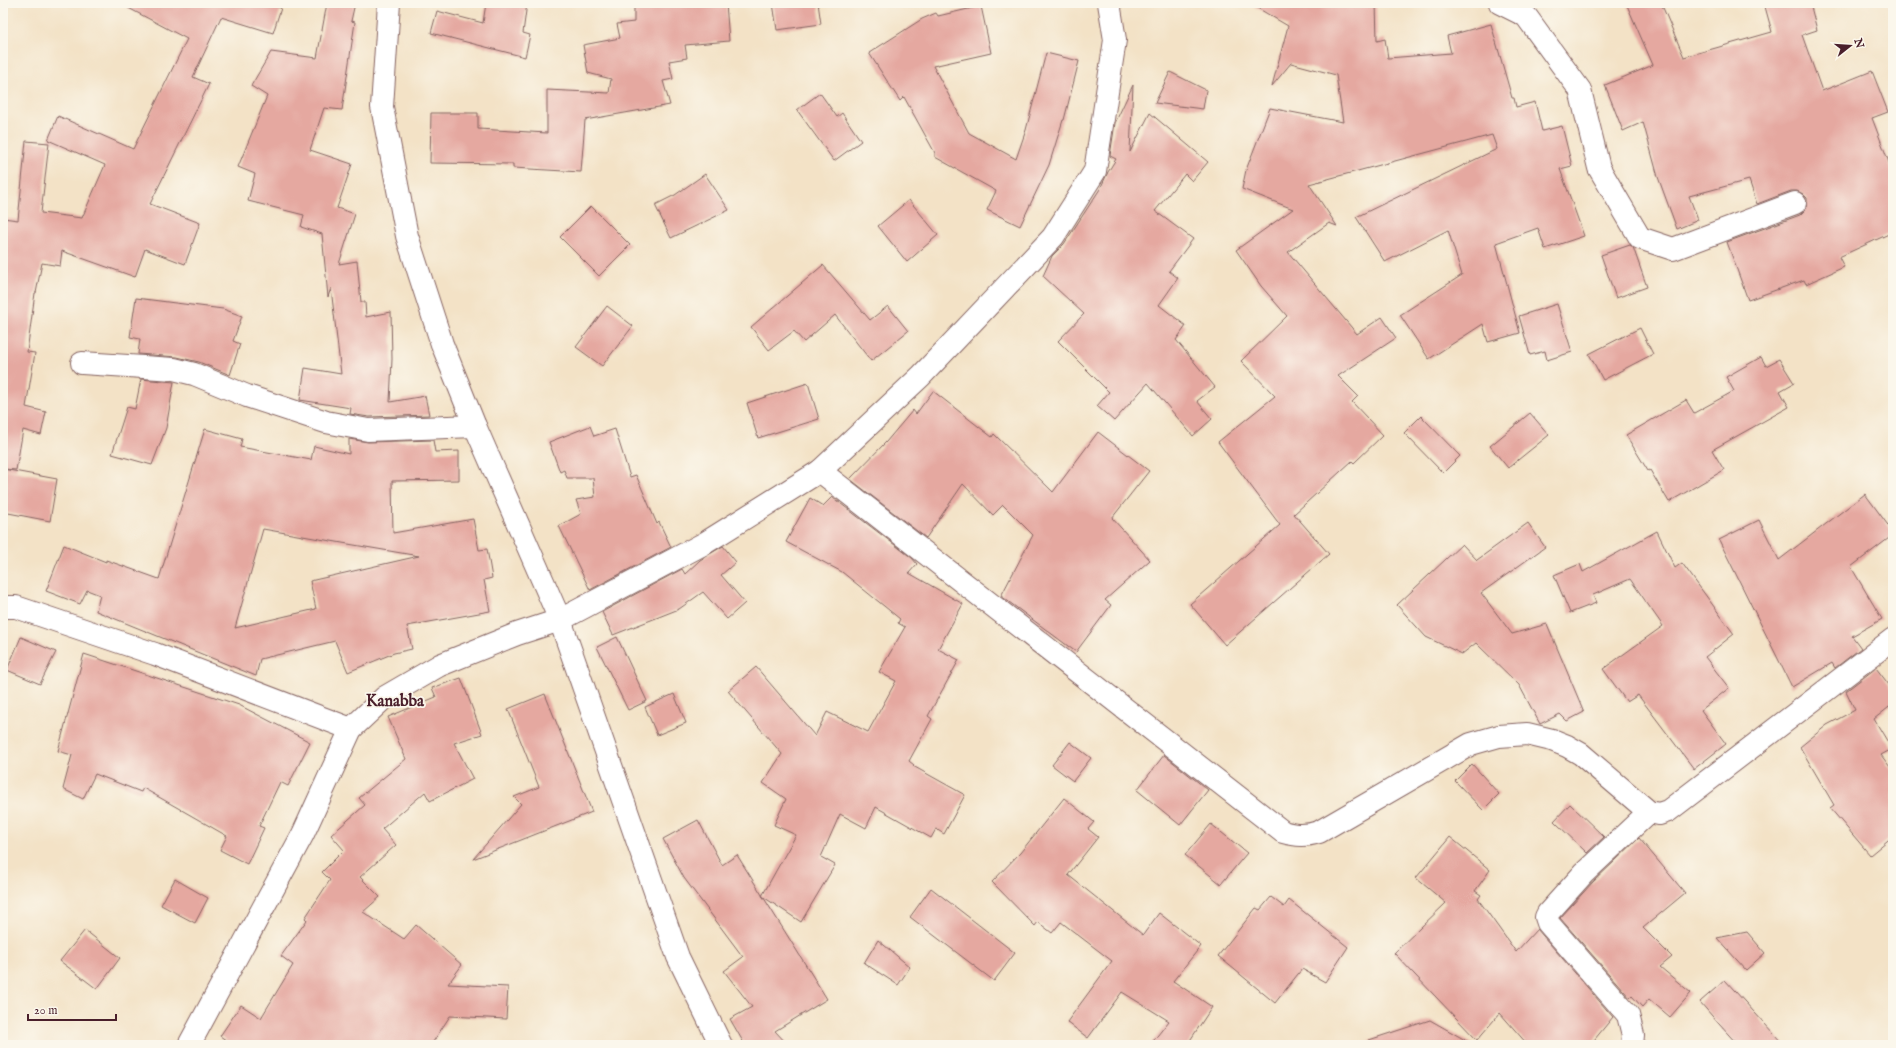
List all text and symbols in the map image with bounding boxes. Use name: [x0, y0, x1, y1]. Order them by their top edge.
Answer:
north arrow: [1830, 26, 1870, 66]
text: N: [1850, 36, 1867, 50]
district label: Kanabba: [366, 692, 425, 712]
scale bar: [28, 996, 116, 1022]
text: 20 m: [34, 1003, 57, 1018]

